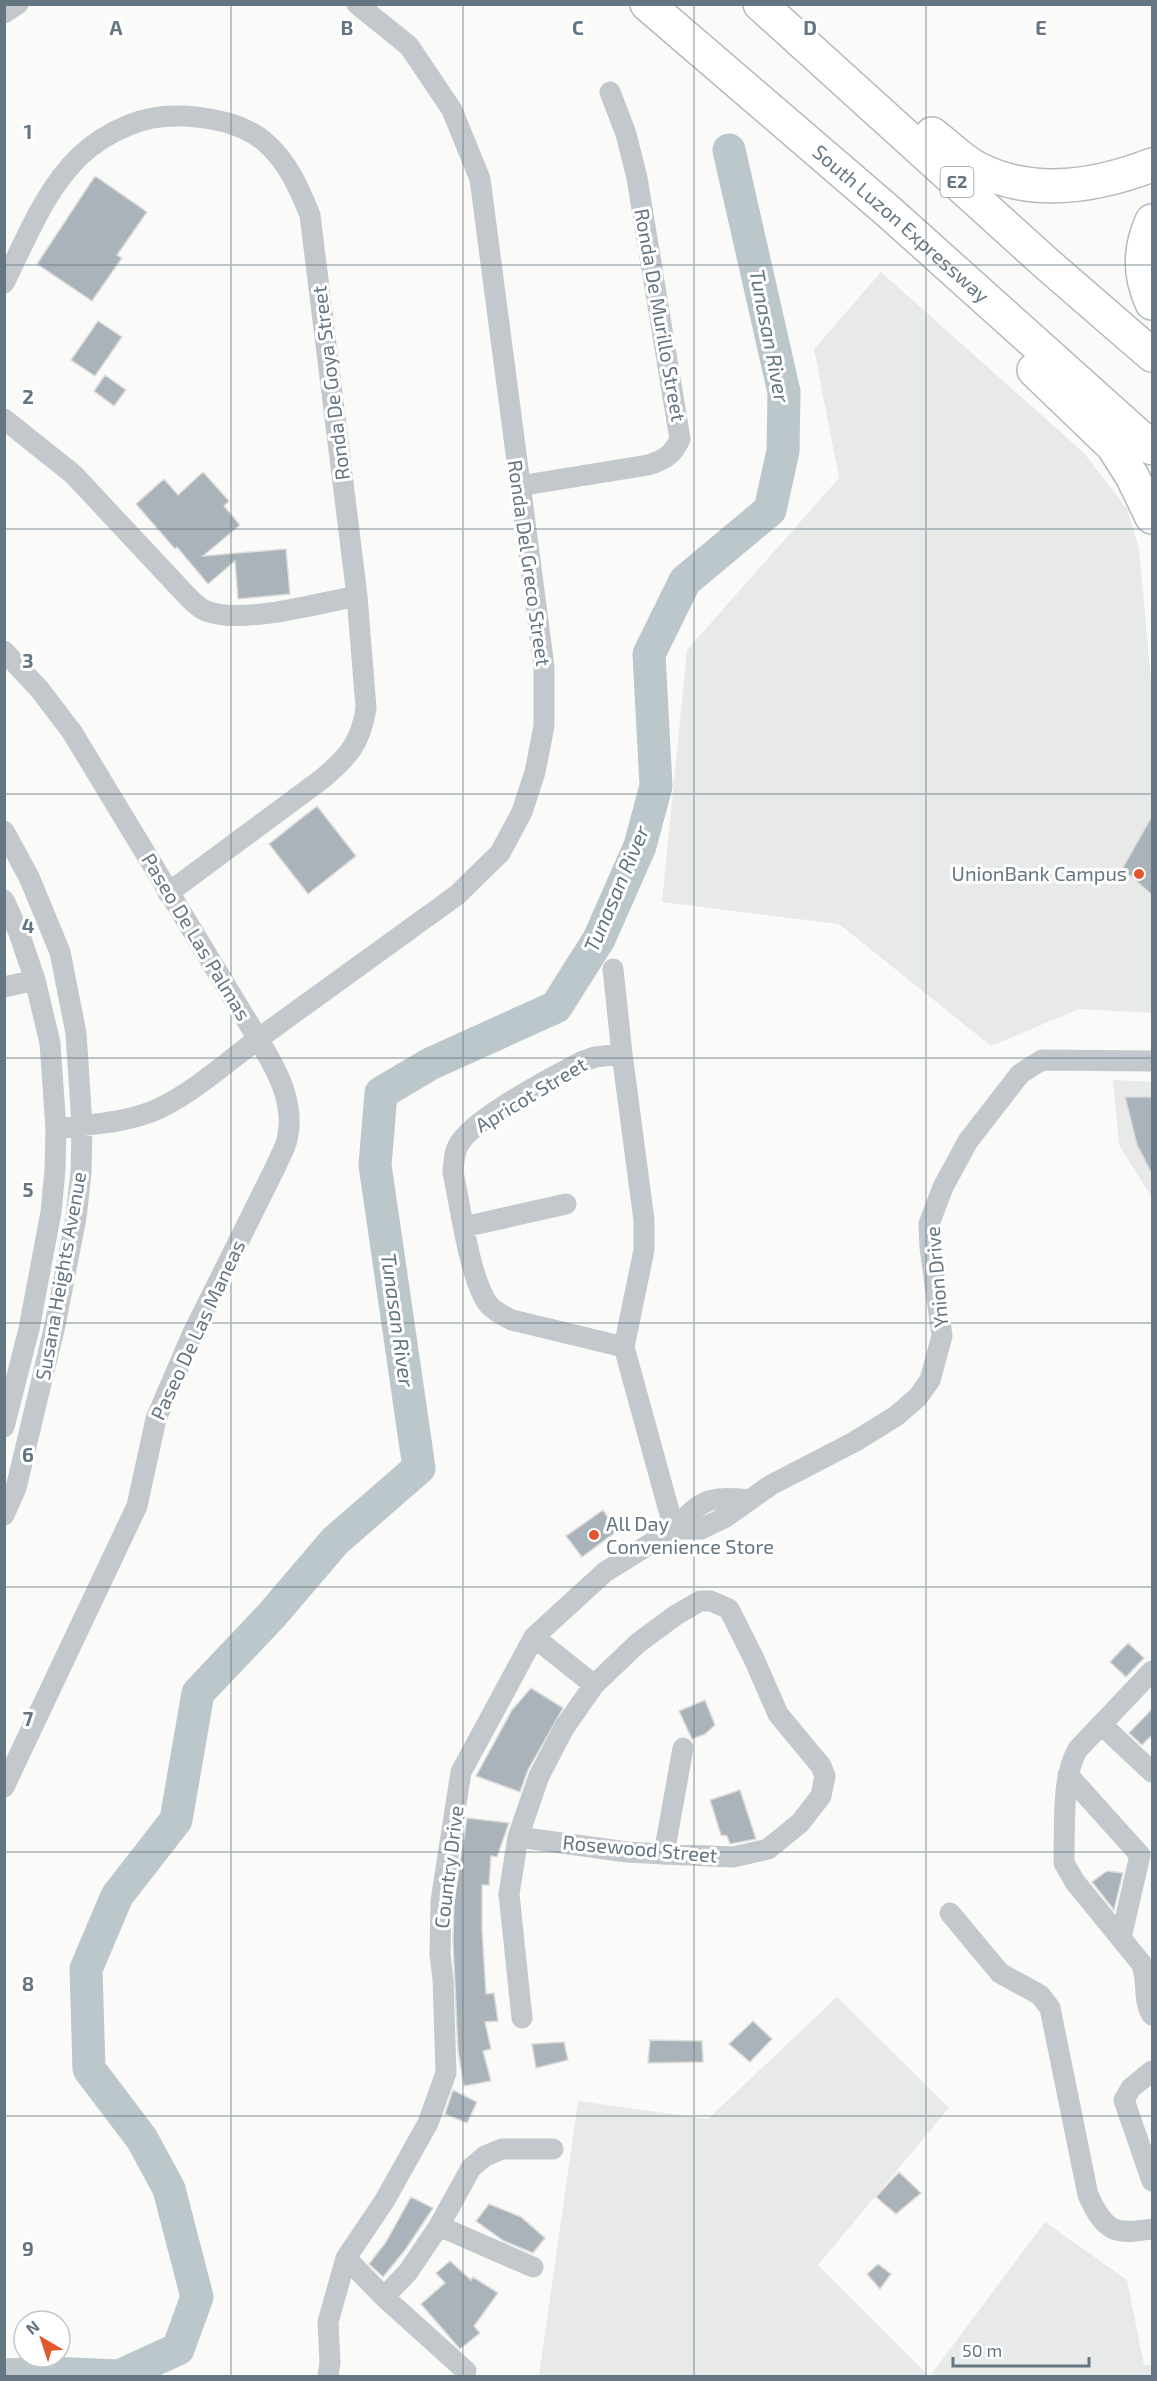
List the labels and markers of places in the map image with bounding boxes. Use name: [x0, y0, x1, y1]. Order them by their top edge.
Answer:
place label: UnionBank Campus: [952, 861, 1127, 885]
marker: UnionBank Campus: [1132, 867, 1146, 881]
place label: All Day Convenience Store: [606, 1511, 774, 1558]
marker: All Day Convenience Store: [587, 1528, 601, 1542]

